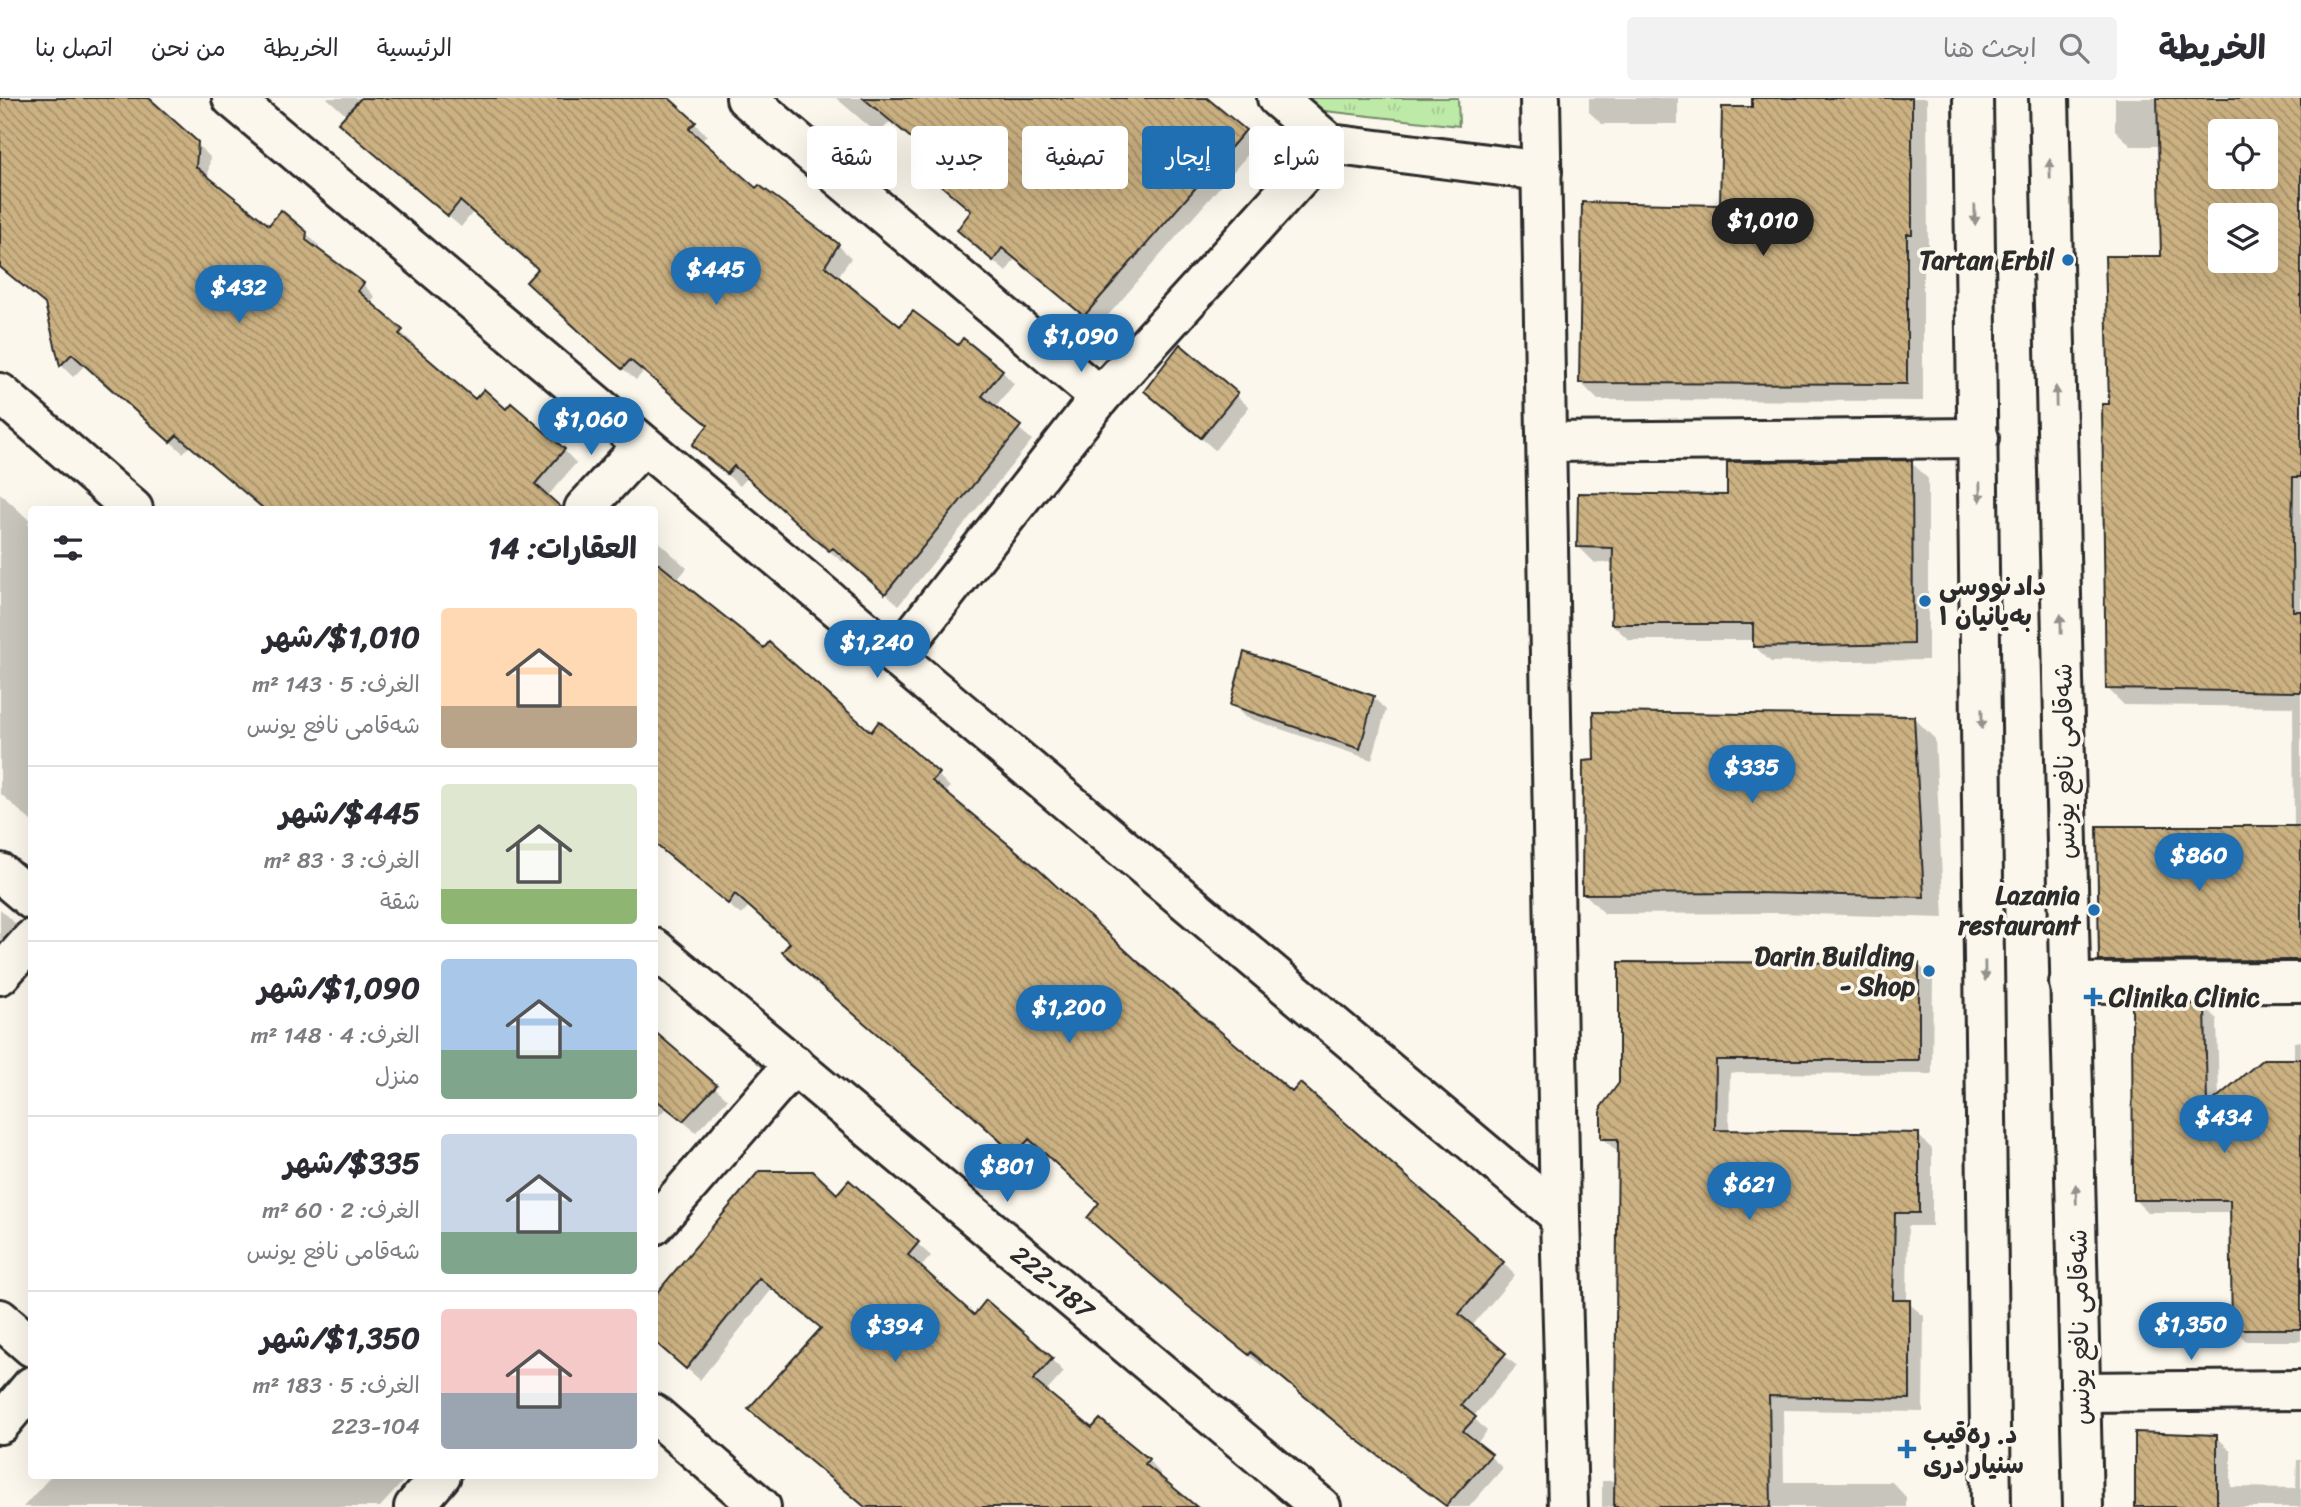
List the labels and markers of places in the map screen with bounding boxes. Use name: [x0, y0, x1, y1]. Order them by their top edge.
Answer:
pin: $1,010: [1706, 198, 1820, 258]
place label: Tartan Erbil: [1919, 237, 2056, 283]
pin: $445: [675, 248, 757, 307]
marker: Tartan Erbil: [2060, 252, 2076, 268]
pin: $432: [198, 266, 280, 325]
pin: $1,090: [1024, 314, 1138, 374]
pin: $1,060: [534, 398, 648, 457]
place label: دادنووسی بەیانیان ١: [1939, 563, 2046, 639]
marker: دادنووسی بەیانیان ١: [1917, 593, 1933, 609]
pin: $1,240: [820, 620, 934, 680]
pin: $335: [1711, 746, 1793, 805]
pin: $860: [2158, 834, 2240, 893]
place label: Lazania restaurant: [1957, 872, 2082, 948]
marker: Lazania restaurant: [2086, 902, 2102, 918]
place label: Darin Building - Shop: [1755, 933, 1915, 1009]
marker: Darin Building - Shop: [1921, 963, 1937, 979]
place label: Clinika Clinic: [2108, 974, 2261, 1020]
pin: $1,200: [1012, 986, 1126, 1045]
marker: Clinika Clinic: [2083, 987, 2103, 1007]
pin: $434: [2183, 1096, 2265, 1155]
pin: $801: [966, 1144, 1048, 1204]
pin: $621: [1708, 1162, 1790, 1222]
pin: $1,350: [2134, 1302, 2248, 1362]
pin: $394: [854, 1304, 936, 1364]
place label: د. ڕەقیب سنیار دری: [1923, 1411, 2024, 1487]
marker: د. ڕەقیب سنیار دری: [1897, 1439, 1917, 1459]

